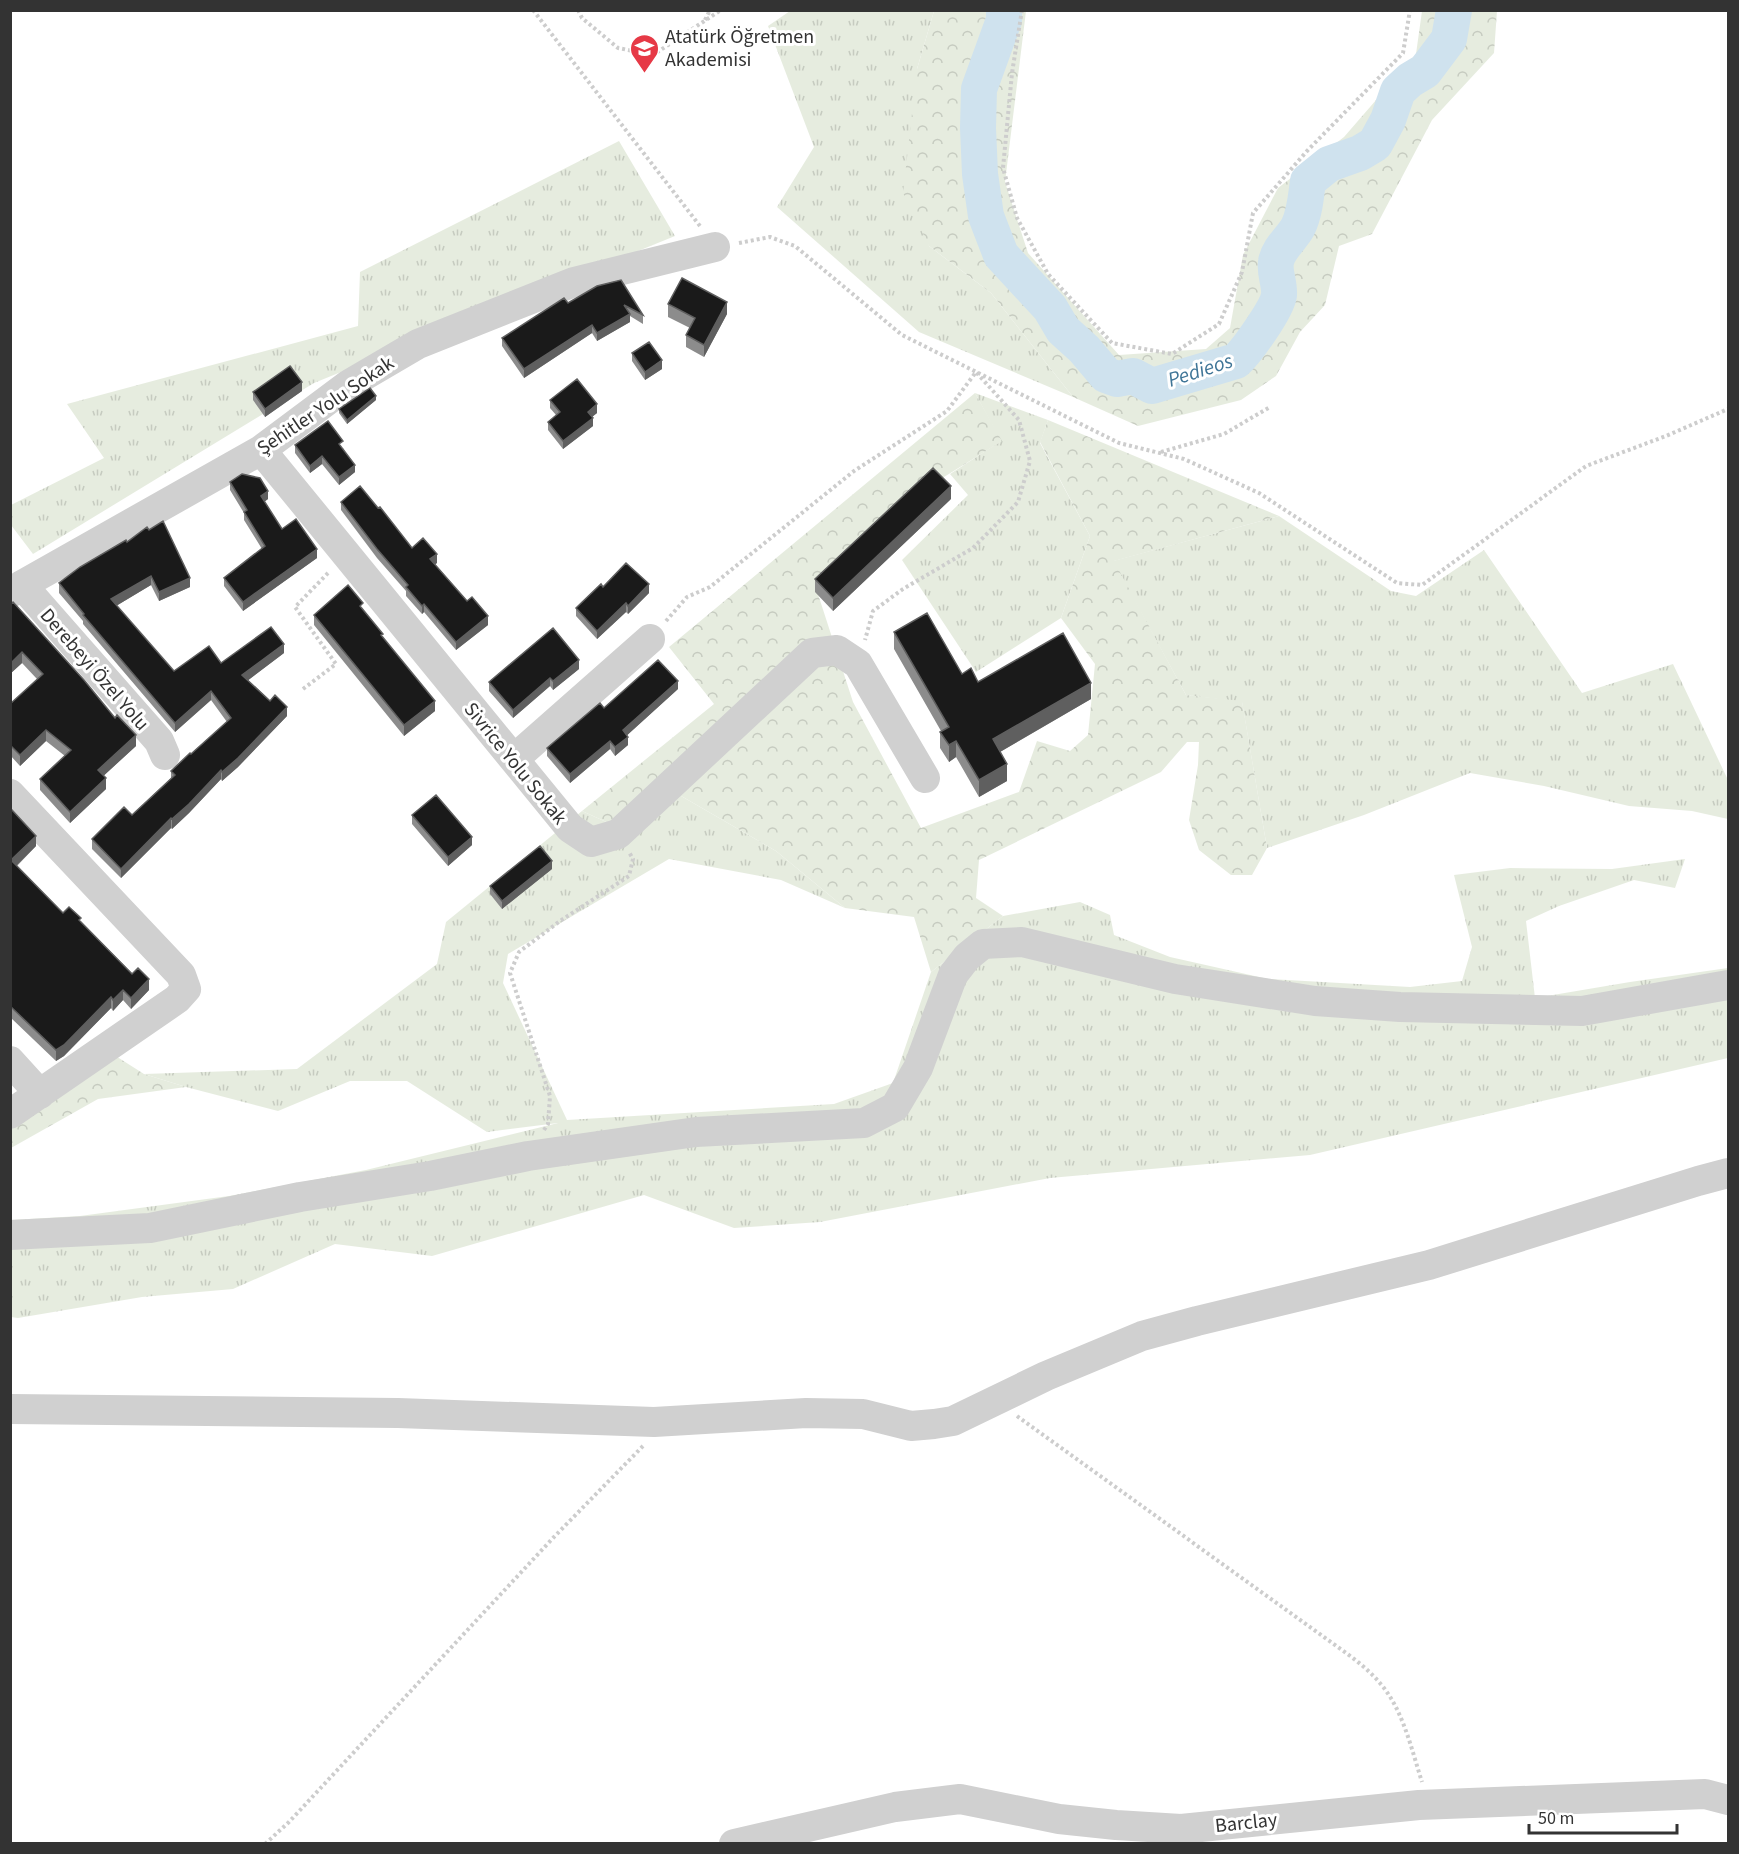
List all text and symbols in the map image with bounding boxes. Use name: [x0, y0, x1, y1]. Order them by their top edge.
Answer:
place label: Atatürk Öğretmen Akademisi: [665, 23, 814, 74]
school or university icon: Atatürk Öğretmen Akademisi: [628, 32, 660, 74]
water label: Pedieos: [1164, 345, 1236, 395]
street label: Şehitler Yolu Sokak: [251, 349, 400, 462]
street label: Derebeyi Özel Yolu: [33, 602, 155, 737]
street label: Sivrice Yolu Sokak: [457, 696, 573, 831]
scale bar: [1529, 1797, 1678, 1835]
street label: Barclay: [1214, 1806, 1279, 1840]
text: 50 m: [1538, 1806, 1574, 1831]

